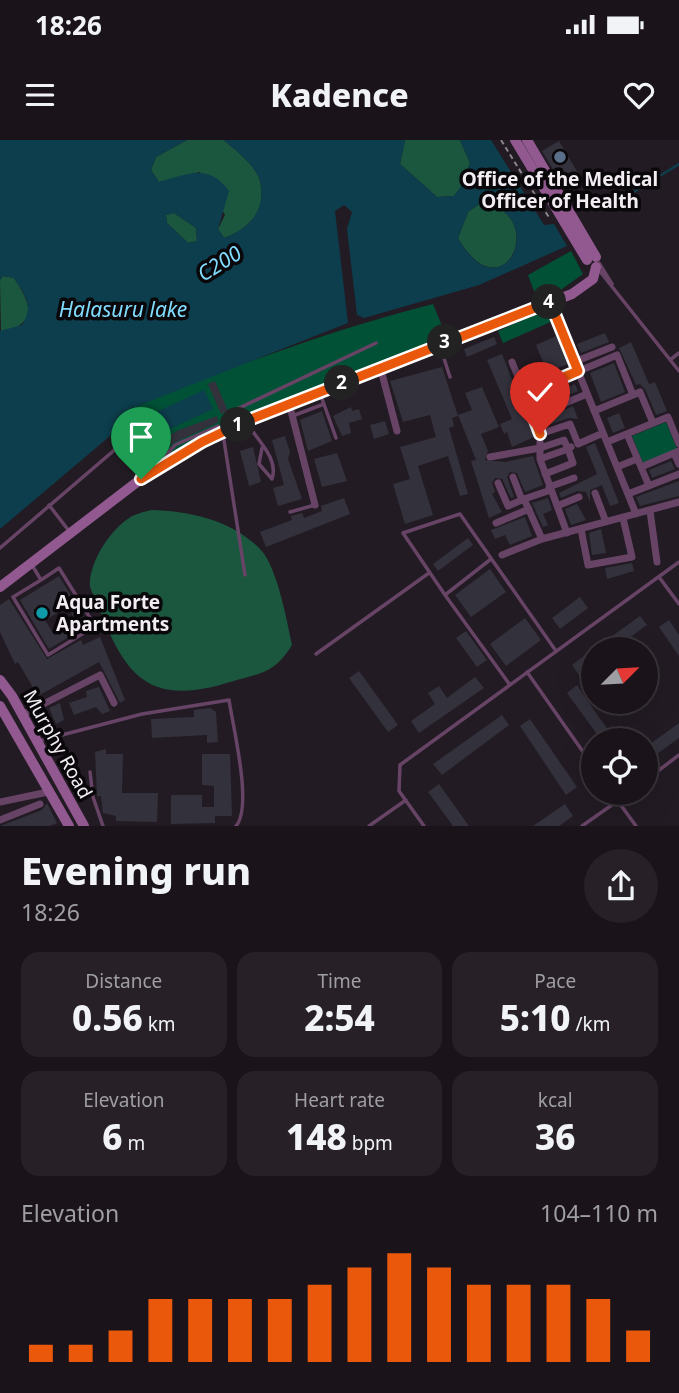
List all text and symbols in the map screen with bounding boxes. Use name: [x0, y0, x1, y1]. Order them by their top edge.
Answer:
text: 18:26: [35, 7, 102, 43]
text: Kadence: [270, 73, 409, 116]
icon: menu: [21, 76, 59, 114]
icon: heart: [620, 76, 658, 114]
marker: Office of the Medical Officer of Health: [552, 149, 568, 165]
place label: Office of the Medical Officer of Health: [462, 166, 658, 214]
water label: C200: [192, 238, 247, 287]
pin: 4: [532, 284, 566, 320]
text: 4: [543, 288, 554, 314]
water label: Halasuru lake: [59, 295, 187, 323]
pin: 3: [428, 324, 462, 360]
text: 3: [439, 328, 450, 354]
pin: [510, 362, 570, 434]
pin: 2: [324, 366, 360, 400]
text: 2: [336, 369, 347, 395]
icon: check: [521, 373, 559, 411]
pin: [111, 407, 171, 479]
pin: 1: [220, 408, 256, 442]
text: 1: [232, 411, 243, 437]
icon: arrive: [122, 418, 160, 456]
place label: Aqua Forte Apartments: [56, 589, 169, 637]
marker: Aqua Forte Apartments: [34, 605, 50, 621]
north arrow: [581, 637, 658, 714]
map controls: [581, 637, 658, 805]
street label: Murphy Road: [17, 685, 99, 803]
button: locate: [581, 728, 658, 805]
text: Evening run: [21, 844, 251, 896]
button: share: [584, 849, 658, 923]
text: 18:26: [21, 896, 80, 928]
text: Distance: [85, 968, 162, 994]
text: Time: [318, 968, 361, 994]
text: Pace: [534, 968, 576, 994]
text: 0.56: [72, 994, 143, 1041]
text: 2:54: [304, 994, 375, 1041]
text: 5:10: [500, 994, 571, 1041]
text: km: [143, 1011, 176, 1037]
text: /km: [571, 1011, 610, 1037]
text: Elevation: [83, 1087, 164, 1113]
text: Heart rate: [294, 1087, 385, 1113]
text: kcal: [538, 1087, 573, 1113]
text: 6: [102, 1113, 123, 1160]
text: 148: [286, 1113, 347, 1160]
text: 36: [535, 1113, 575, 1160]
text: m: [123, 1130, 145, 1156]
text: bpm: [347, 1130, 393, 1156]
text: Elevation: [21, 1197, 119, 1229]
text: 104–110 m: [540, 1197, 658, 1229]

